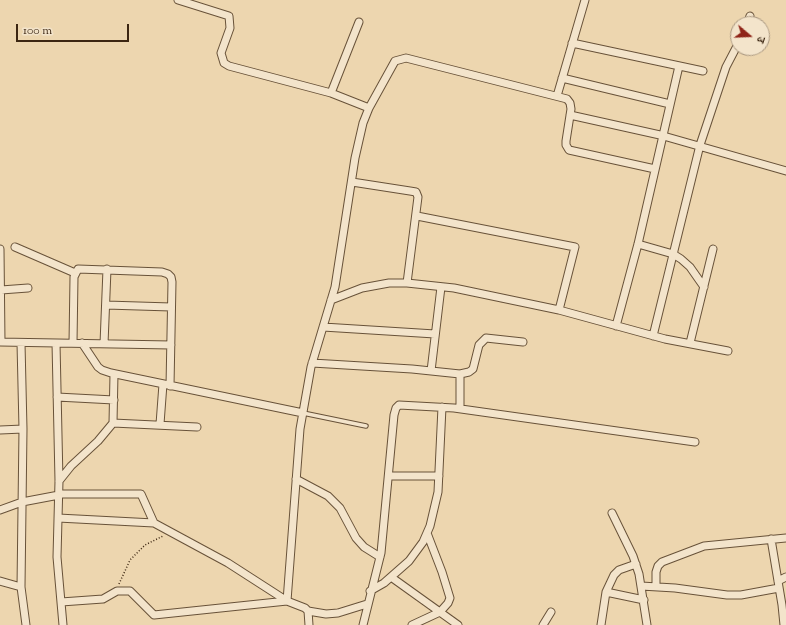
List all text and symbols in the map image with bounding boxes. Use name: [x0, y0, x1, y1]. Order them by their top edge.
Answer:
scale bar: [18, 16, 131, 42]
north arrow: [730, 16, 770, 56]
text: 100 m: [23, 22, 52, 40]
text: उ: [752, 34, 769, 45]

